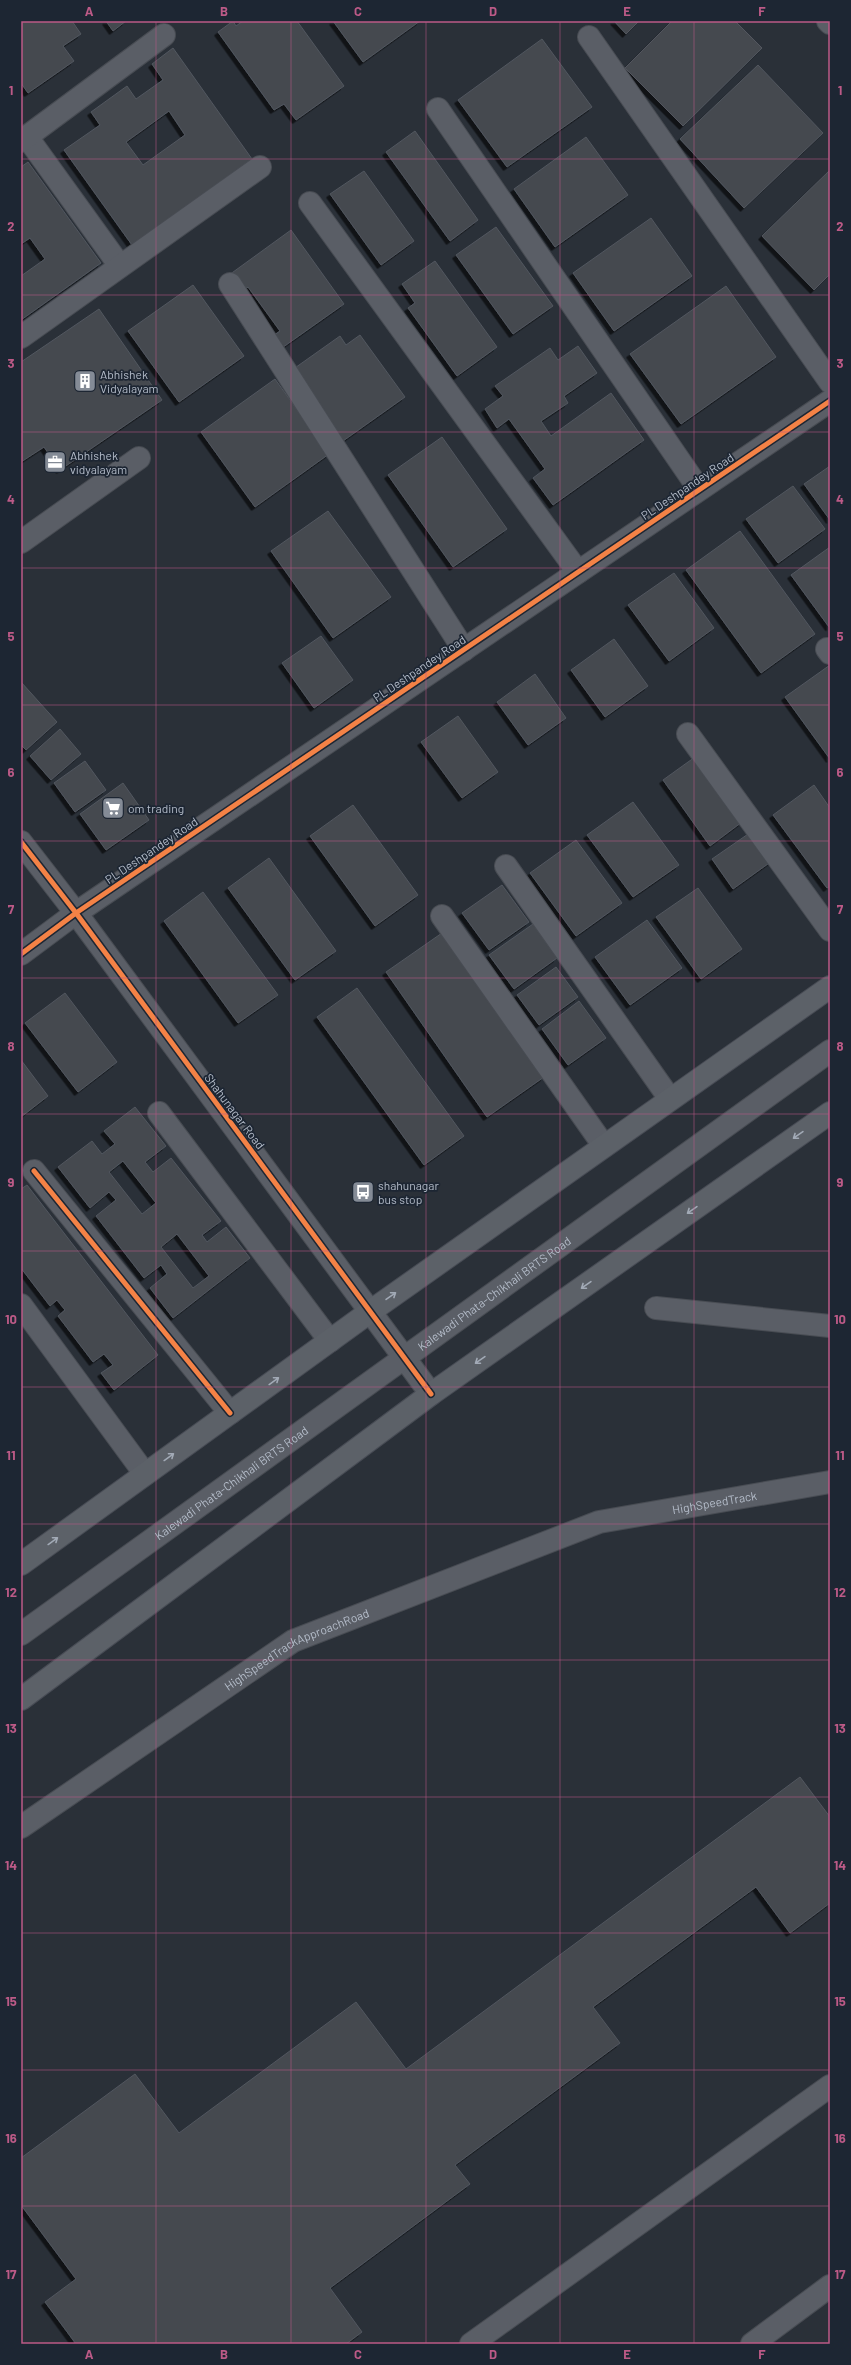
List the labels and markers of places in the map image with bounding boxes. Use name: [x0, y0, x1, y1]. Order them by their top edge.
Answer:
place label: Abhishek Vidyalayam: [100, 367, 159, 395]
building icon: Abhishek Vidyalayam: [72, 368, 98, 394]
place label: Abhishek vidyalayam: [70, 448, 127, 476]
office icon: Abhishek vidyalayam: [42, 449, 68, 475]
supermarket icon: om trading: [100, 795, 126, 821]
place label: om trading: [128, 801, 184, 815]
place label: shahunagar bus stop: [378, 1178, 439, 1206]
bus stop icon: shahunagar bus stop: [350, 1179, 376, 1205]

